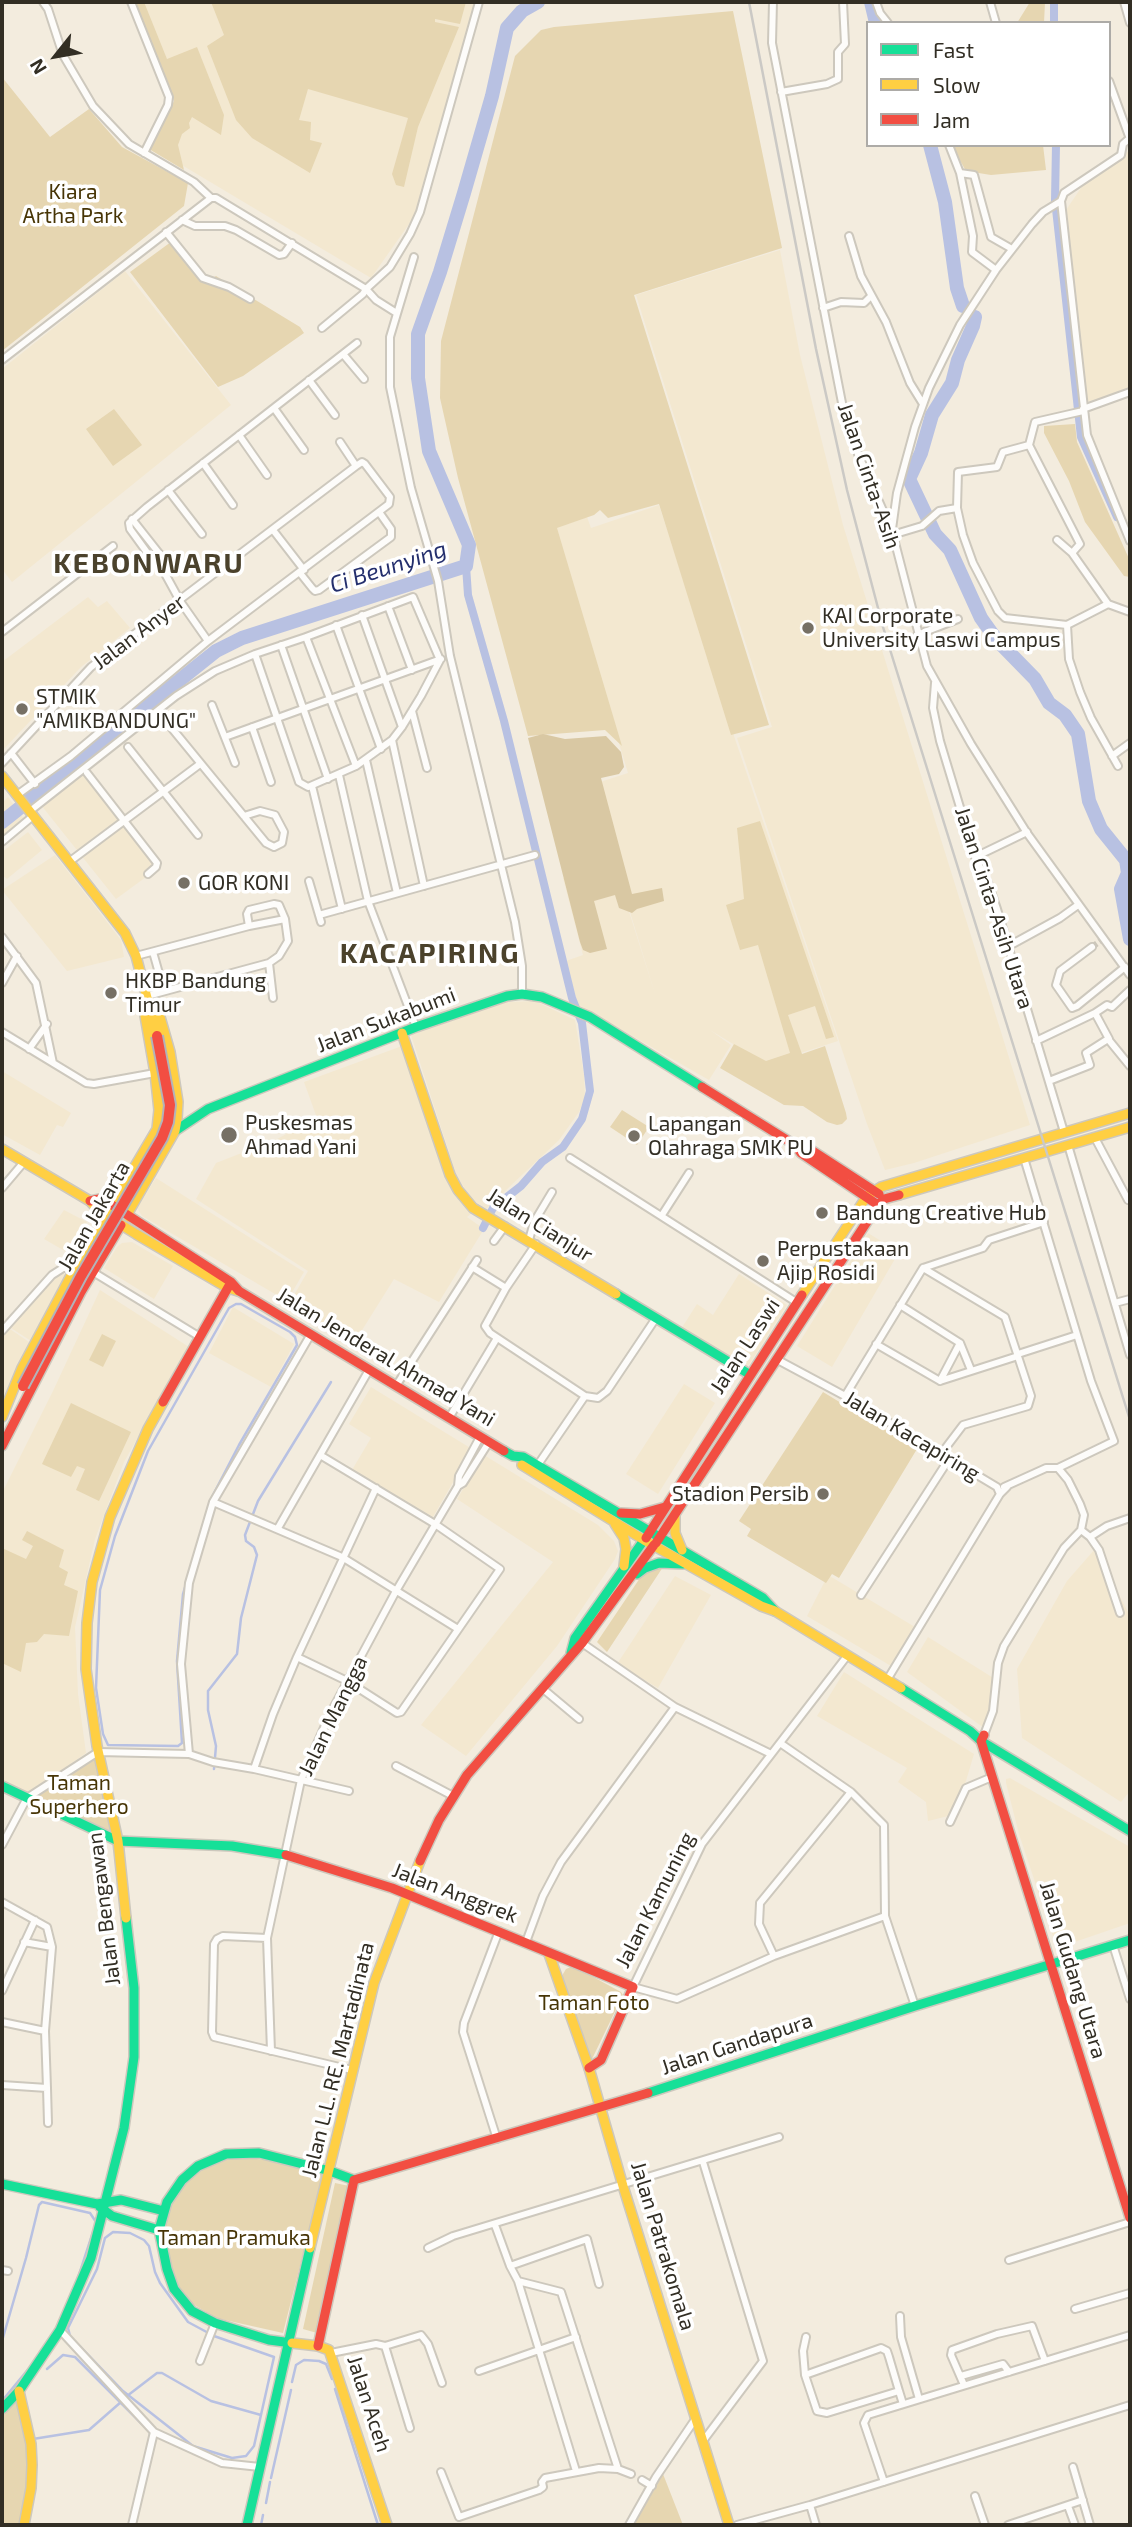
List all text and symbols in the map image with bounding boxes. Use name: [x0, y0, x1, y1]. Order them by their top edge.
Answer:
north arrow: [21, 21, 91, 91]
legend: [866, 21, 1111, 147]
text: Fast: [933, 37, 974, 62]
text: N: [24, 55, 51, 79]
text: Slow: [933, 72, 980, 97]
text: Jam: [933, 107, 970, 132]
park label: Kiara Artha Park: [23, 179, 123, 229]
street label: Jalan Cinta-Asih: [832, 400, 906, 552]
water label: Ci Beunying: [326, 535, 450, 599]
district label: KEBONWARU: [54, 547, 244, 581]
street label: Jalan Anyer: [88, 589, 190, 675]
place label: KAI Corporate University Laswi Campus: [822, 603, 1061, 653]
marker: KAI Corporate University Laswi Campus: [800, 620, 816, 636]
place label: STMIK "AMIKBANDUNG": [36, 684, 196, 734]
marker: STMIK "AMIKBANDUNG": [14, 701, 30, 717]
street label: Jalan Cinta-Asih Utara: [949, 804, 1039, 1012]
place label: GOR KONI: [198, 870, 289, 896]
marker: GOR KONI: [176, 875, 192, 891]
district label: KACAPIRING: [341, 937, 519, 971]
place label: HKBP Bandung Timur: [125, 968, 266, 1018]
street label: Jalan Sukabumi: [313, 982, 459, 1058]
marker: HKBP Bandung Timur: [103, 985, 119, 1001]
place label: Puskesmas Ahmad Yani: [245, 1110, 357, 1160]
place label: Lapangan Olahraga SMK PU: [648, 1111, 813, 1161]
marker: Puskesmas Ahmad Yani: [219, 1125, 239, 1145]
marker: Lapangan Olahraga SMK PU: [626, 1128, 642, 1144]
street label: Jalan Jakarta: [53, 1157, 135, 1275]
street label: Jalan Cianjur: [482, 1183, 598, 1267]
place label: Bandung Creative Hub: [836, 1200, 1046, 1226]
marker: Bandung Creative Hub: [814, 1205, 830, 1221]
place label: Perpustakaan Ajip Rosidi: [777, 1236, 909, 1286]
marker: Perpustakaan Ajip Rosidi: [755, 1253, 771, 1269]
street label: Jalan Jenderal Ahmad Yani: [272, 1282, 500, 1432]
street label: Jalan Laswi: [705, 1294, 785, 1398]
street label: Jalan Kacapiring: [840, 1386, 984, 1486]
place label: Stadion Persib: [672, 1481, 809, 1507]
marker: Stadion Persib: [815, 1486, 831, 1502]
street label: Jalan Mangga: [293, 1652, 373, 1780]
park label: Taman Superhero: [29, 1770, 129, 1820]
street label: Jalan Kamuning: [610, 1828, 700, 1972]
street label: Jalan Bengawan: [82, 1831, 126, 1987]
street label: Jalan Anggrek: [389, 1858, 521, 1928]
street label: Jalan Gudang Utara: [1034, 1878, 1112, 2062]
street label: Jalan L.L. RE. Martadinata: [297, 1940, 379, 2180]
park label: Taman Foto: [538, 1990, 650, 2016]
street label: Jalan Gandapura: [658, 2008, 816, 2080]
street label: Jalan Patrakomala: [625, 2159, 701, 2333]
park label: Taman Pramuka: [157, 2225, 311, 2251]
street label: Jalan Aceh: [342, 2353, 396, 2455]

